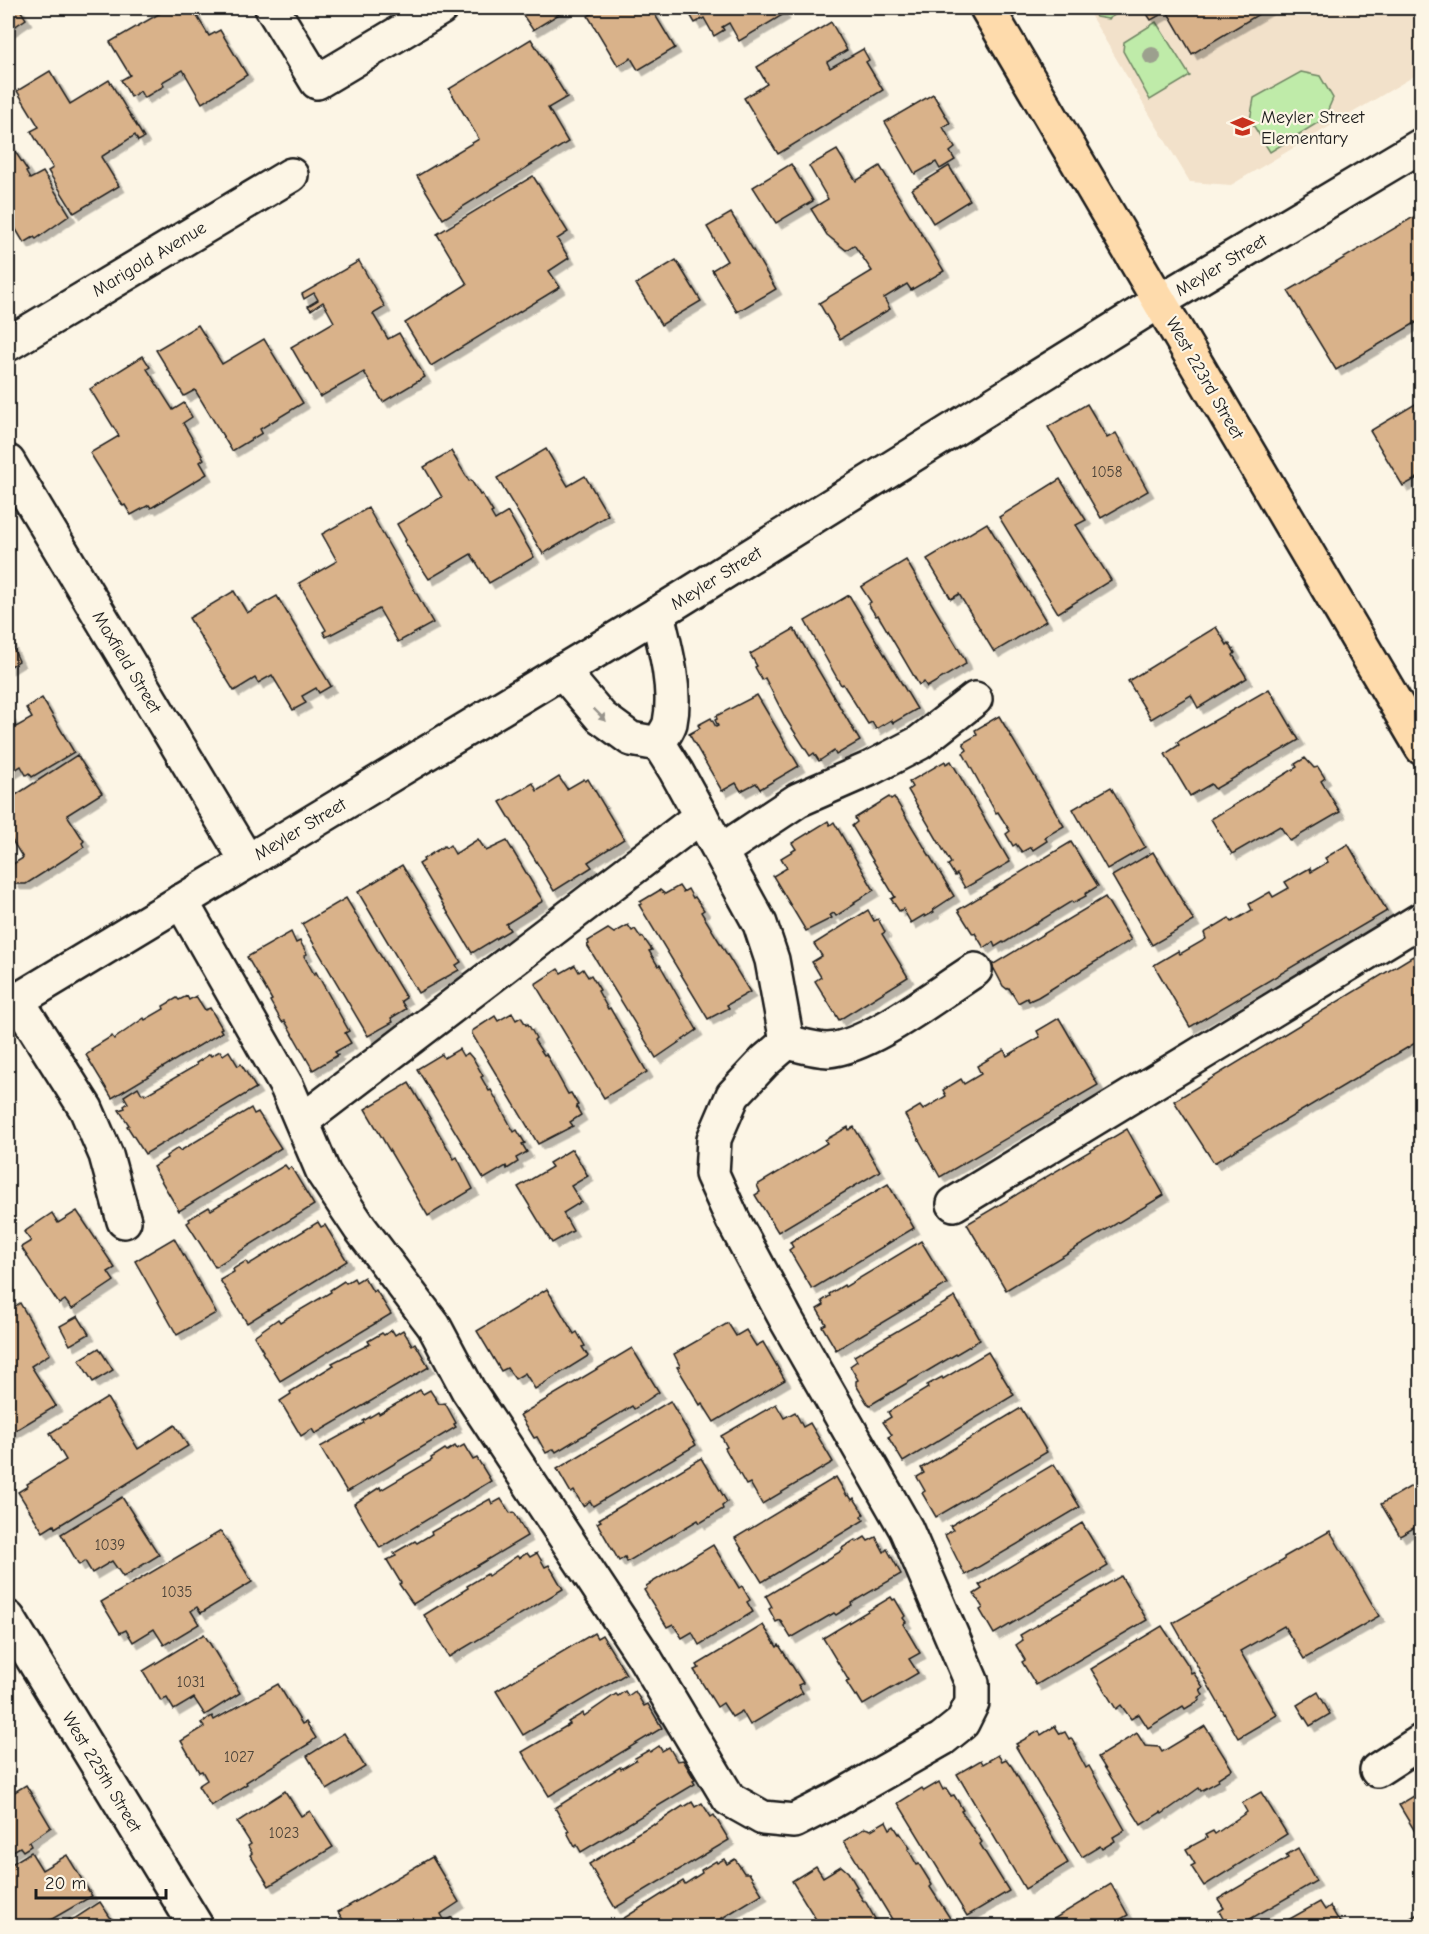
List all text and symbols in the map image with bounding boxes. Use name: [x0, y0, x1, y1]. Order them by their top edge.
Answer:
place label: Meyler Street Elementary: [1261, 107, 1365, 149]
school or university icon: Meyler Street Elementary: [1230, 114, 1256, 140]
street label: Marigold Avenue: [89, 217, 210, 302]
street label: Meyler Street: [1172, 229, 1272, 301]
street label: West 223rd Street: [1161, 314, 1248, 444]
house number: 1058: [1092, 463, 1122, 481]
street label: Meyler Street: [667, 542, 766, 615]
street label: Maxfield Street: [88, 607, 166, 718]
one-way arrow: [593, 707, 607, 721]
street label: Meyler Street: [251, 793, 351, 865]
house number: 1039: [95, 1536, 125, 1554]
house number: 1035: [162, 1583, 192, 1601]
house number: 1031: [177, 1673, 205, 1691]
street label: West 225th Street: [57, 1708, 146, 1837]
house number: 1027: [224, 1748, 254, 1766]
house number: 1023: [269, 1824, 299, 1842]
scale bar: [36, 1862, 166, 1900]
text: 20 m: [45, 1873, 86, 1894]

